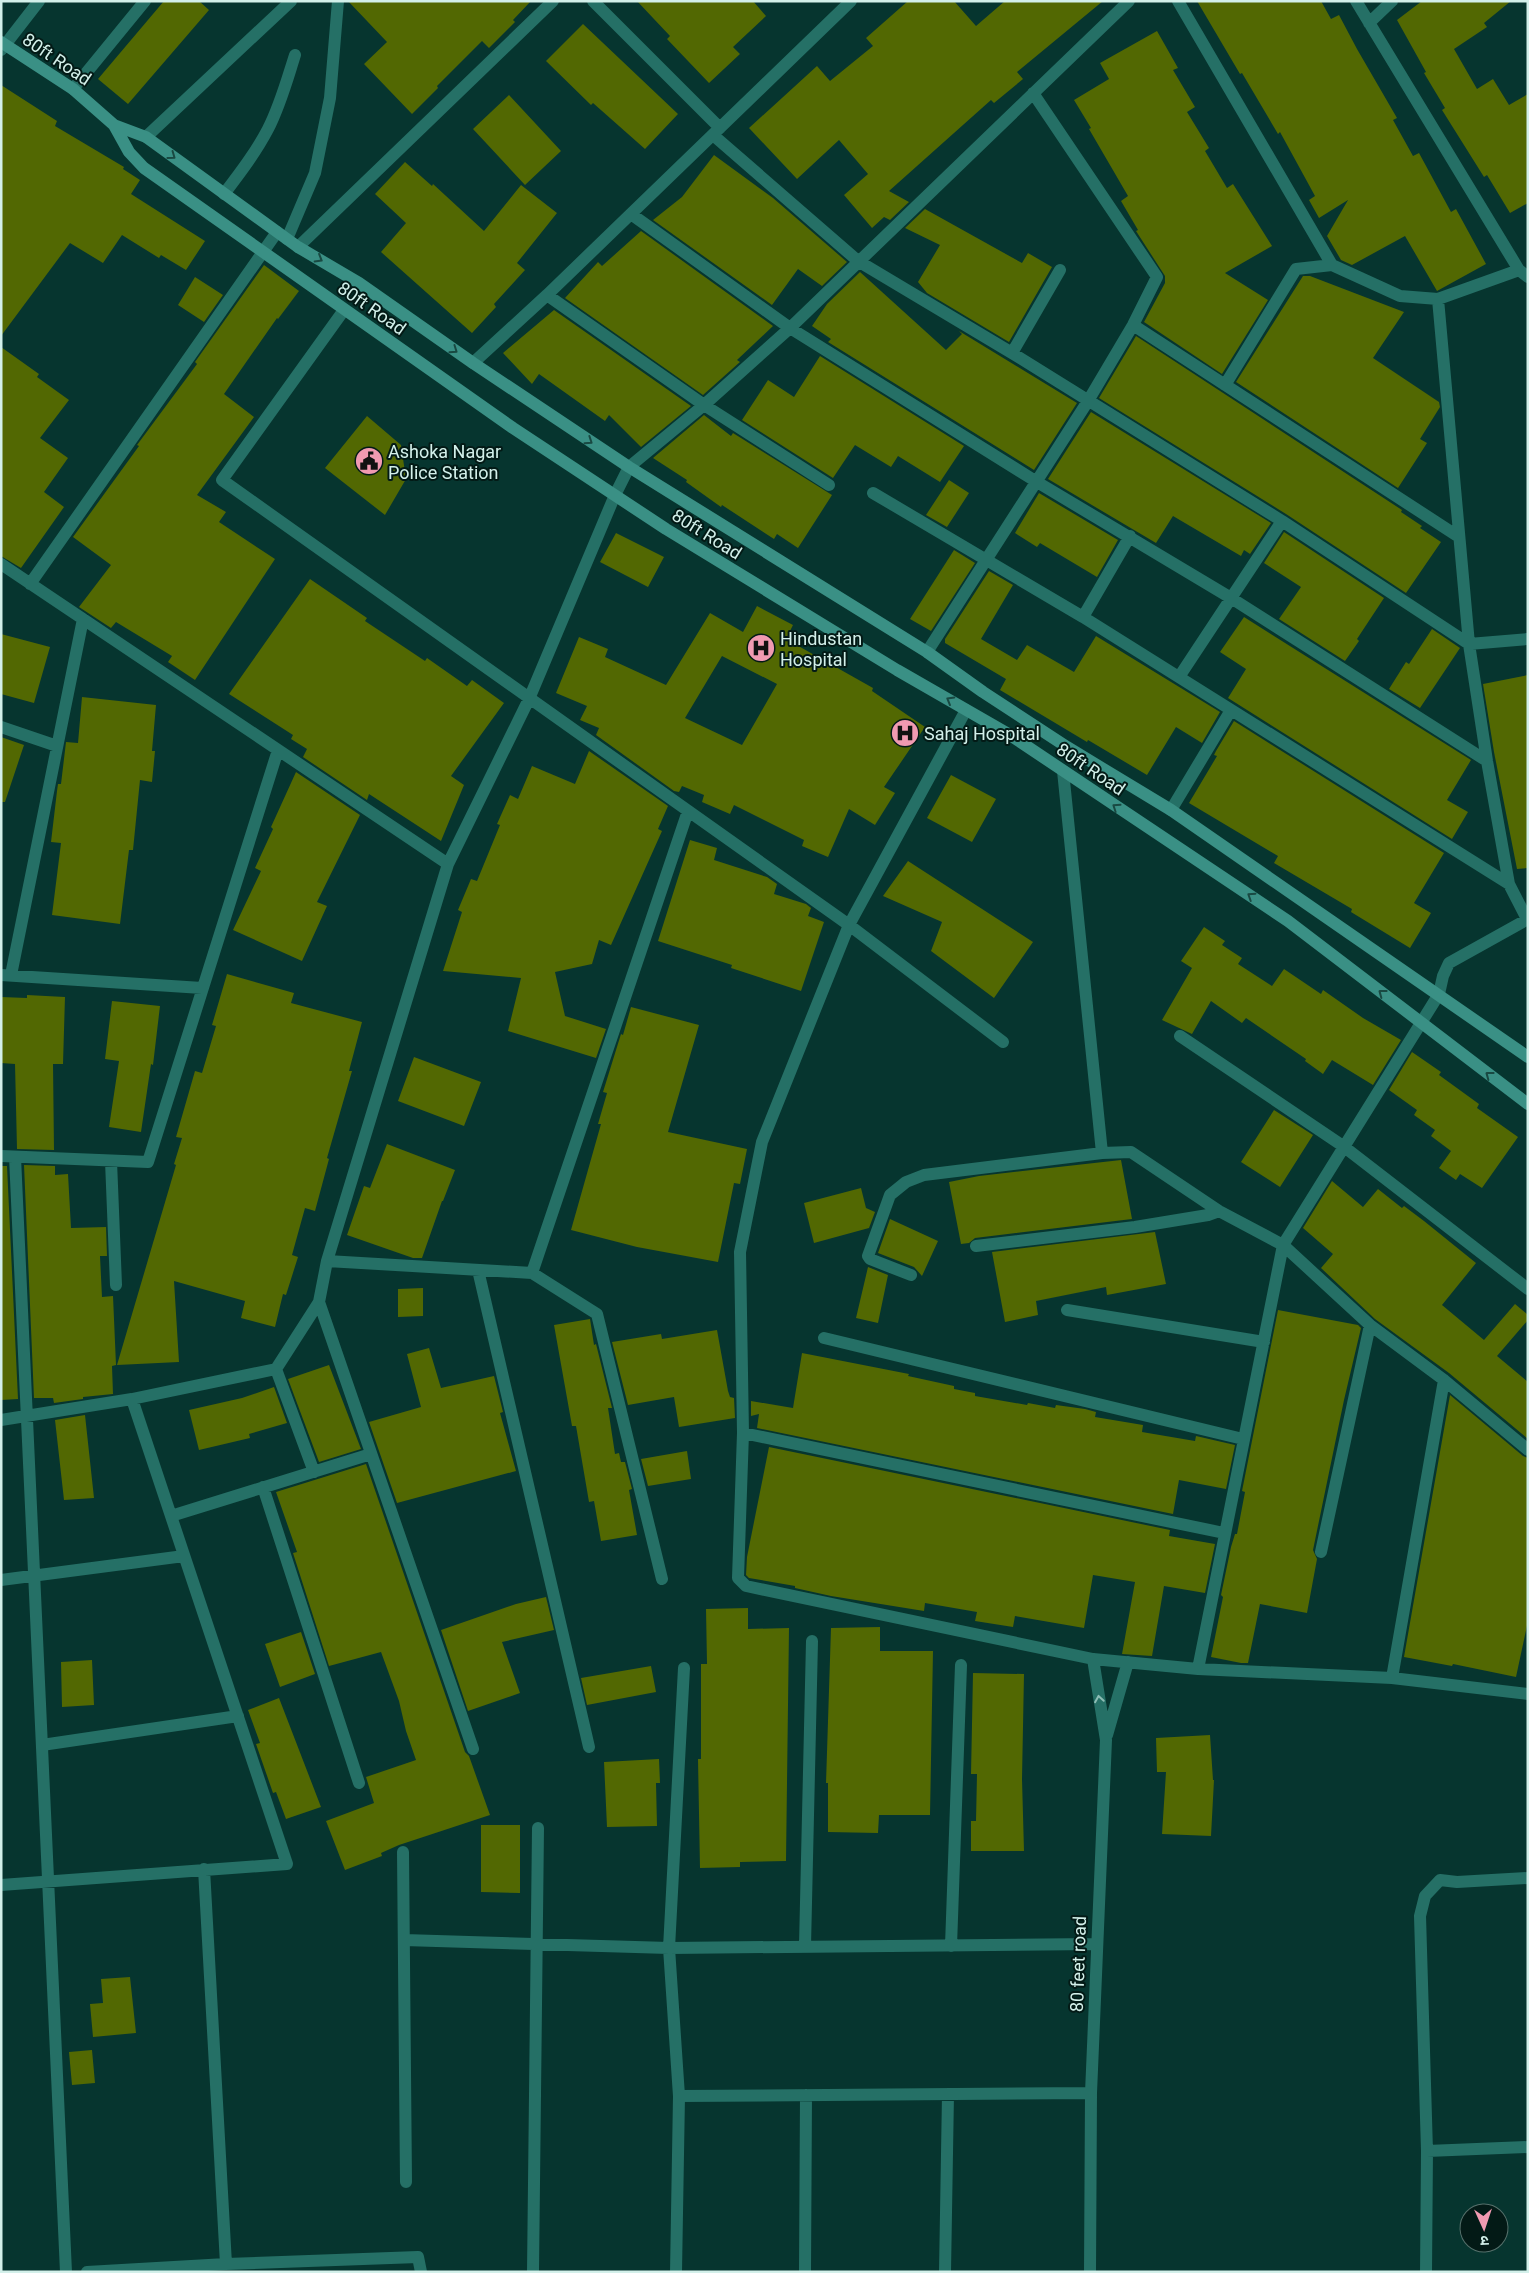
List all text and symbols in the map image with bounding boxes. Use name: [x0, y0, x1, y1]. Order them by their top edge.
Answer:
street label: 80ft Road: [19, 28, 95, 90]
one-way arrow: [166, 150, 176, 159]
one-way arrow: [314, 253, 323, 263]
street label: 80ft Road: [334, 277, 410, 339]
one-way arrow: [448, 344, 458, 353]
one-way arrow: [584, 434, 593, 444]
place label: Ashoka Nagar Police Station: [388, 441, 501, 483]
public building icon: Ashoka Nagar Police Station: [354, 446, 384, 476]
street label: 80ft Road: [668, 504, 746, 564]
place label: Hindustan Hospital: [780, 628, 862, 670]
hospital icon: Hindustan Hospital: [746, 633, 776, 663]
one-way arrow: [946, 697, 955, 707]
hospital icon: Sahaj Hospital: [890, 718, 920, 748]
place label: Sahaj Hospital: [924, 723, 1040, 744]
street label: 80ft Road: [1053, 738, 1129, 800]
one-way arrow: [1112, 804, 1122, 813]
one-way arrow: [1248, 893, 1257, 903]
one-way arrow: [1379, 990, 1388, 998]
one-way arrow: [1486, 1072, 1495, 1080]
one-way arrow: [1095, 1695, 1105, 1704]
street label: 80 feet road: [1066, 1915, 1090, 2013]
north arrow: [1459, 2203, 1509, 2253]
text: उ: [1479, 2233, 1489, 2249]

